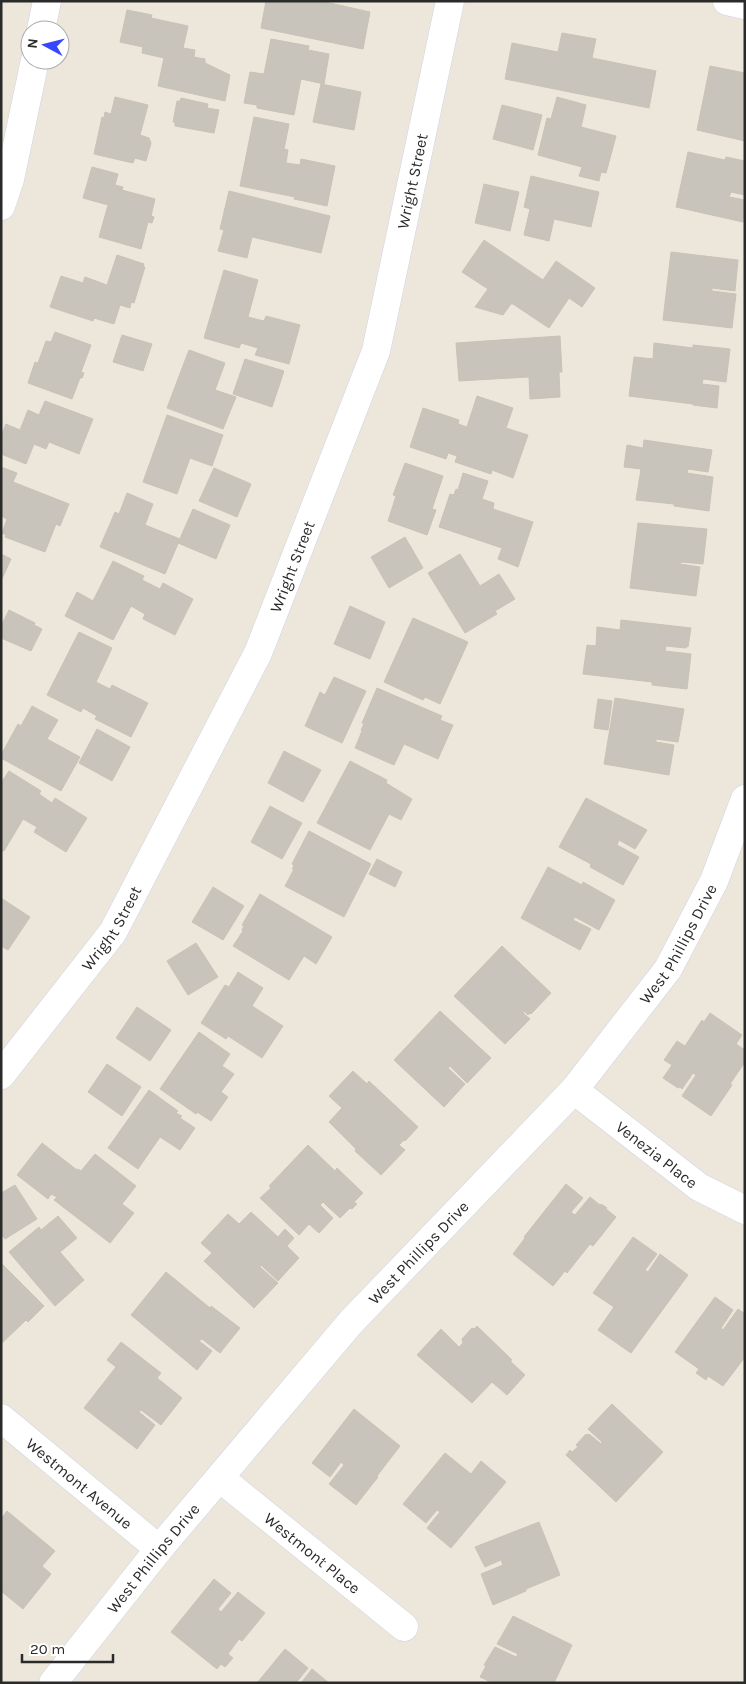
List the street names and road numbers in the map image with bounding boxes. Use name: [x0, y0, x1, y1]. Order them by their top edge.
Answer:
street label: Wright Street: [393, 132, 431, 230]
street label: Wright Street: [265, 518, 318, 615]
street label: West Phillips Drive: [635, 880, 720, 1007]
street label: Wright Street: [77, 883, 145, 974]
street label: Venezia Place: [612, 1117, 702, 1192]
street label: West Phillips Drive: [364, 1196, 472, 1308]
street label: Westmont Avenue: [23, 1434, 137, 1533]
street label: West Phillips Drive: [103, 1499, 203, 1617]
street label: Westmont Place: [261, 1508, 364, 1598]

